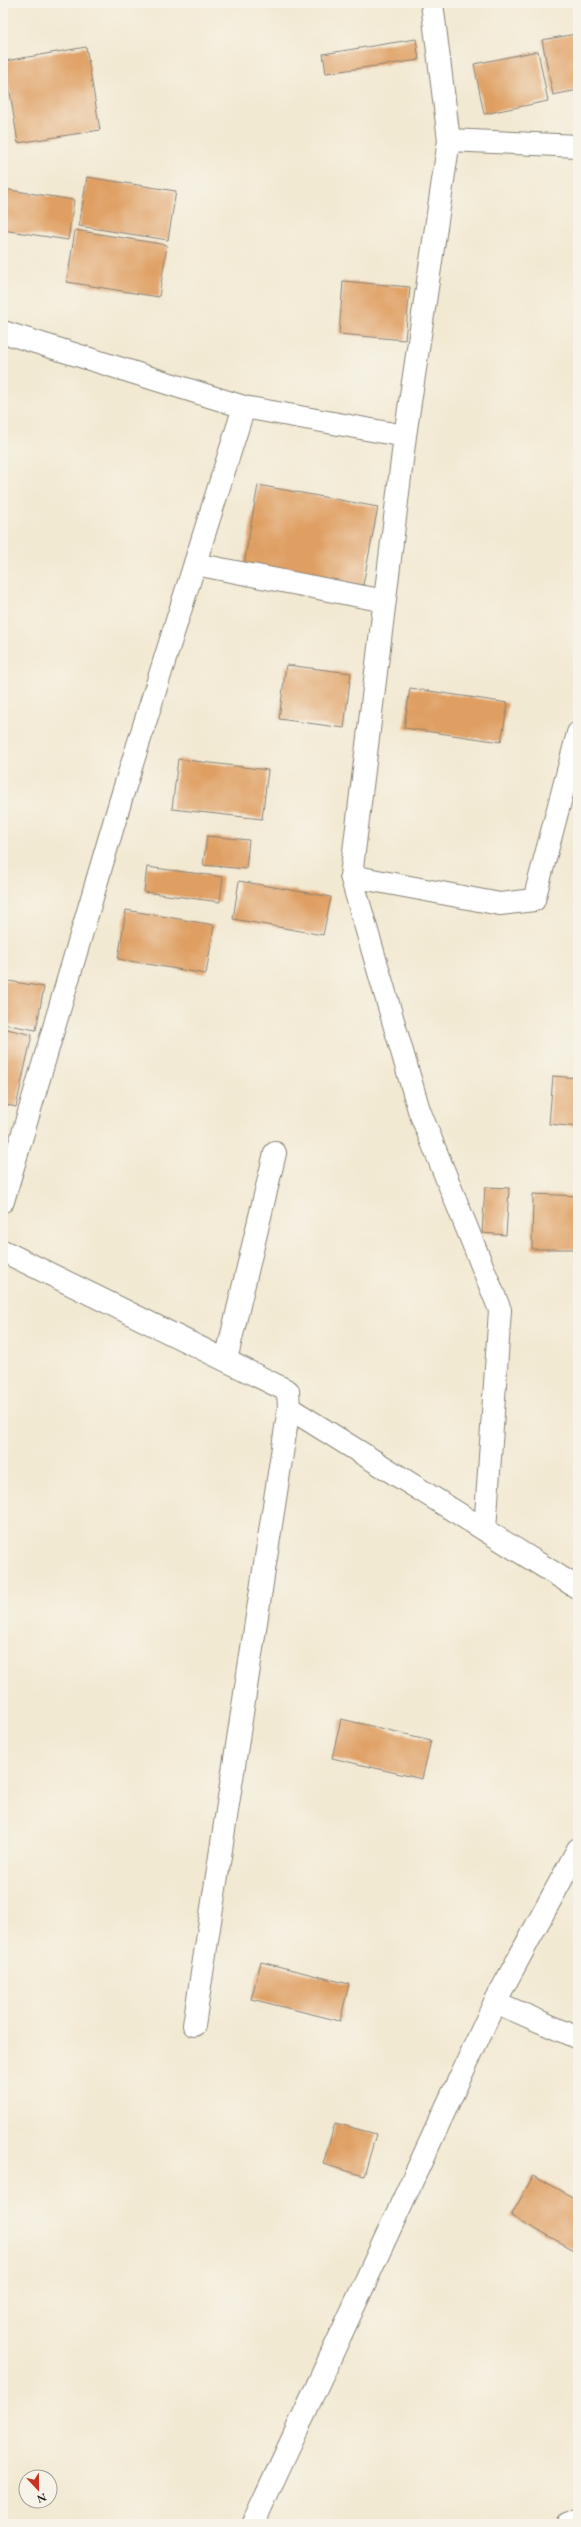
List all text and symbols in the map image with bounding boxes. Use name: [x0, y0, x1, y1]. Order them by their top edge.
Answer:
north arrow: [18, 2469, 58, 2509]
text: N: [35, 2490, 48, 2506]

